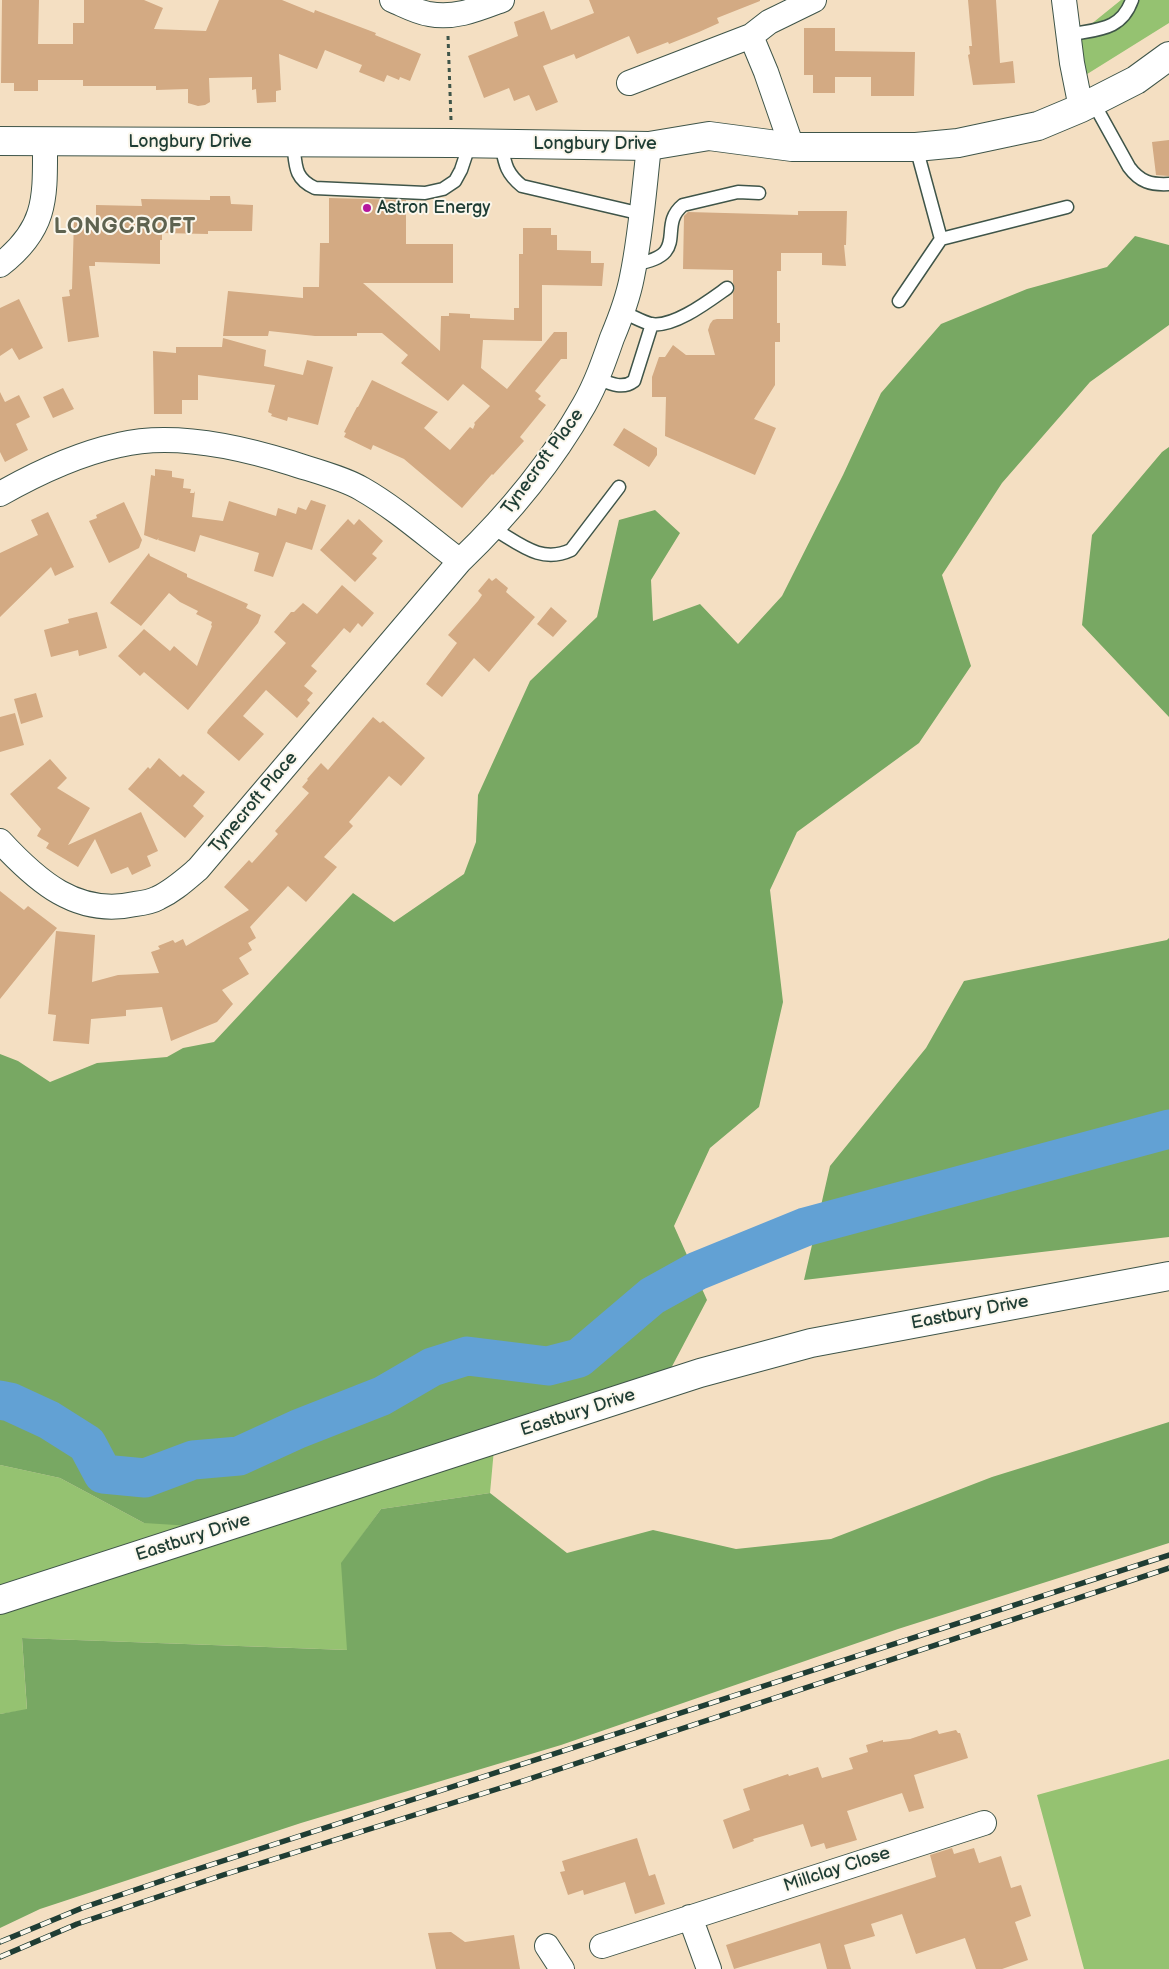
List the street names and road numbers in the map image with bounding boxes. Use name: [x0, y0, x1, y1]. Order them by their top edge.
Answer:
street label: Longbury Drive: [128, 131, 252, 153]
street label: Longbury Drive: [533, 133, 657, 155]
street label: Tynecroft Place: [497, 405, 589, 519]
street label: Tynecroft Place: [205, 748, 303, 858]
street label: Eastbury Drive: [909, 1291, 1031, 1335]
street label: Eastbury Drive: [518, 1384, 638, 1442]
street label: Eastbury Drive: [133, 1509, 253, 1567]
street label: Millclay Close: [781, 1843, 893, 1897]

